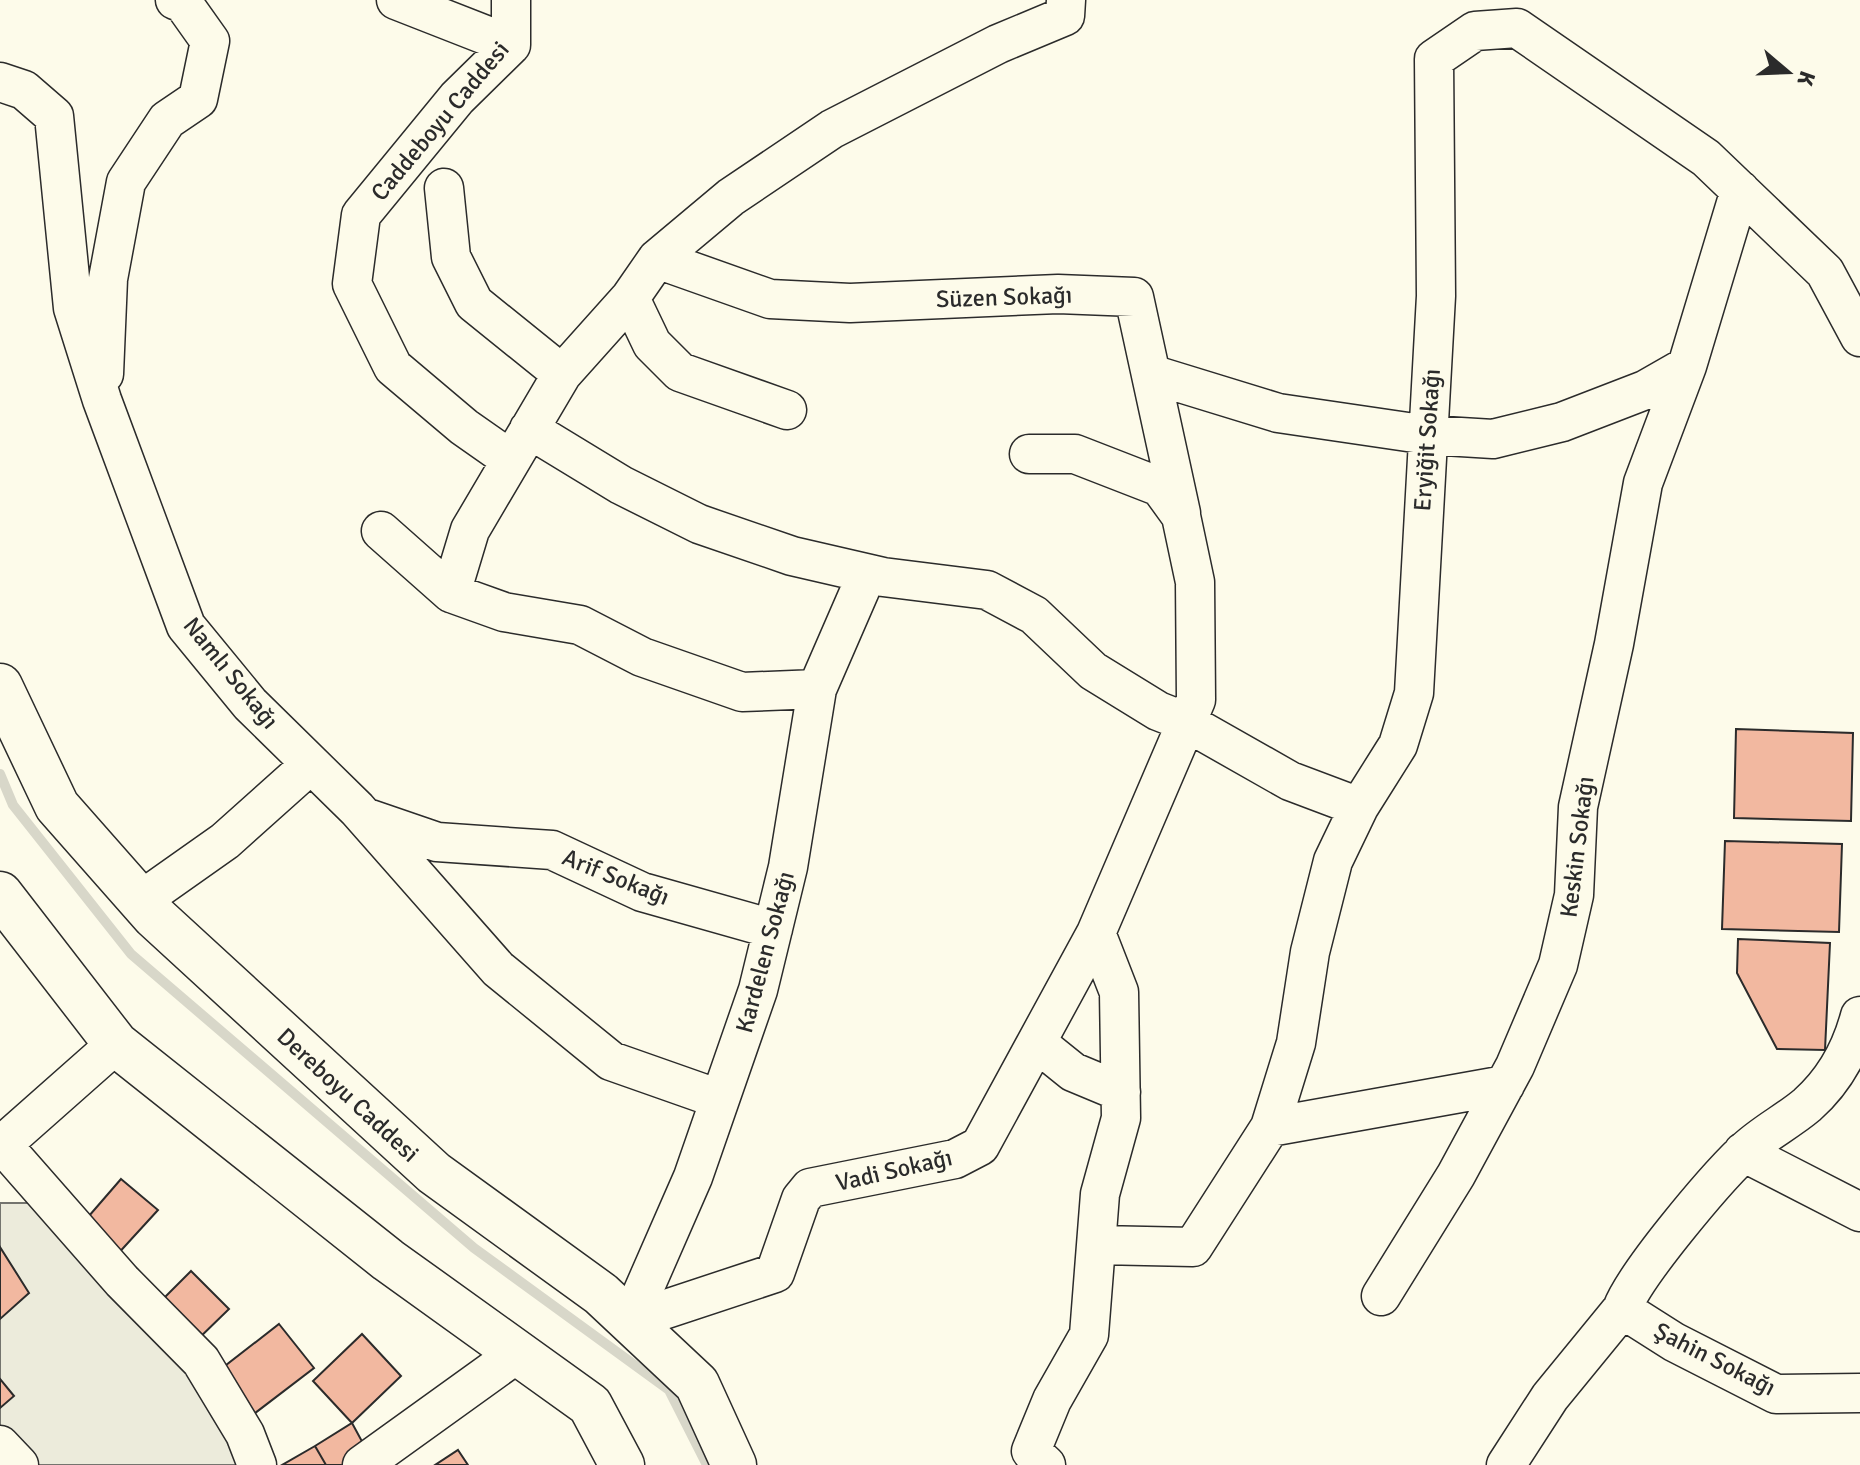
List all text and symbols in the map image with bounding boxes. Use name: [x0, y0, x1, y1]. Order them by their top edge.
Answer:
north arrow: [1748, 32, 1828, 112]
street label: Caddeboyu Caddesi: [365, 35, 515, 207]
text: K: [1791, 67, 1821, 90]
street label: Süzen Sokağı: [935, 280, 1073, 314]
street label: Eryiğit Sokağı: [1407, 368, 1447, 512]
street label: Namlı Sokağı: [177, 611, 285, 735]
street label: Keskin Sokağı: [1553, 775, 1601, 919]
street label: Arif Sokağı: [558, 842, 674, 912]
street label: Kardelen Sokağı: [729, 868, 801, 1036]
street label: Dereboyu Caddesi: [271, 1022, 425, 1168]
street label: Vadi Sokağı: [833, 1142, 955, 1198]
street label: Şahin Sokağı: [1649, 1316, 1781, 1402]

